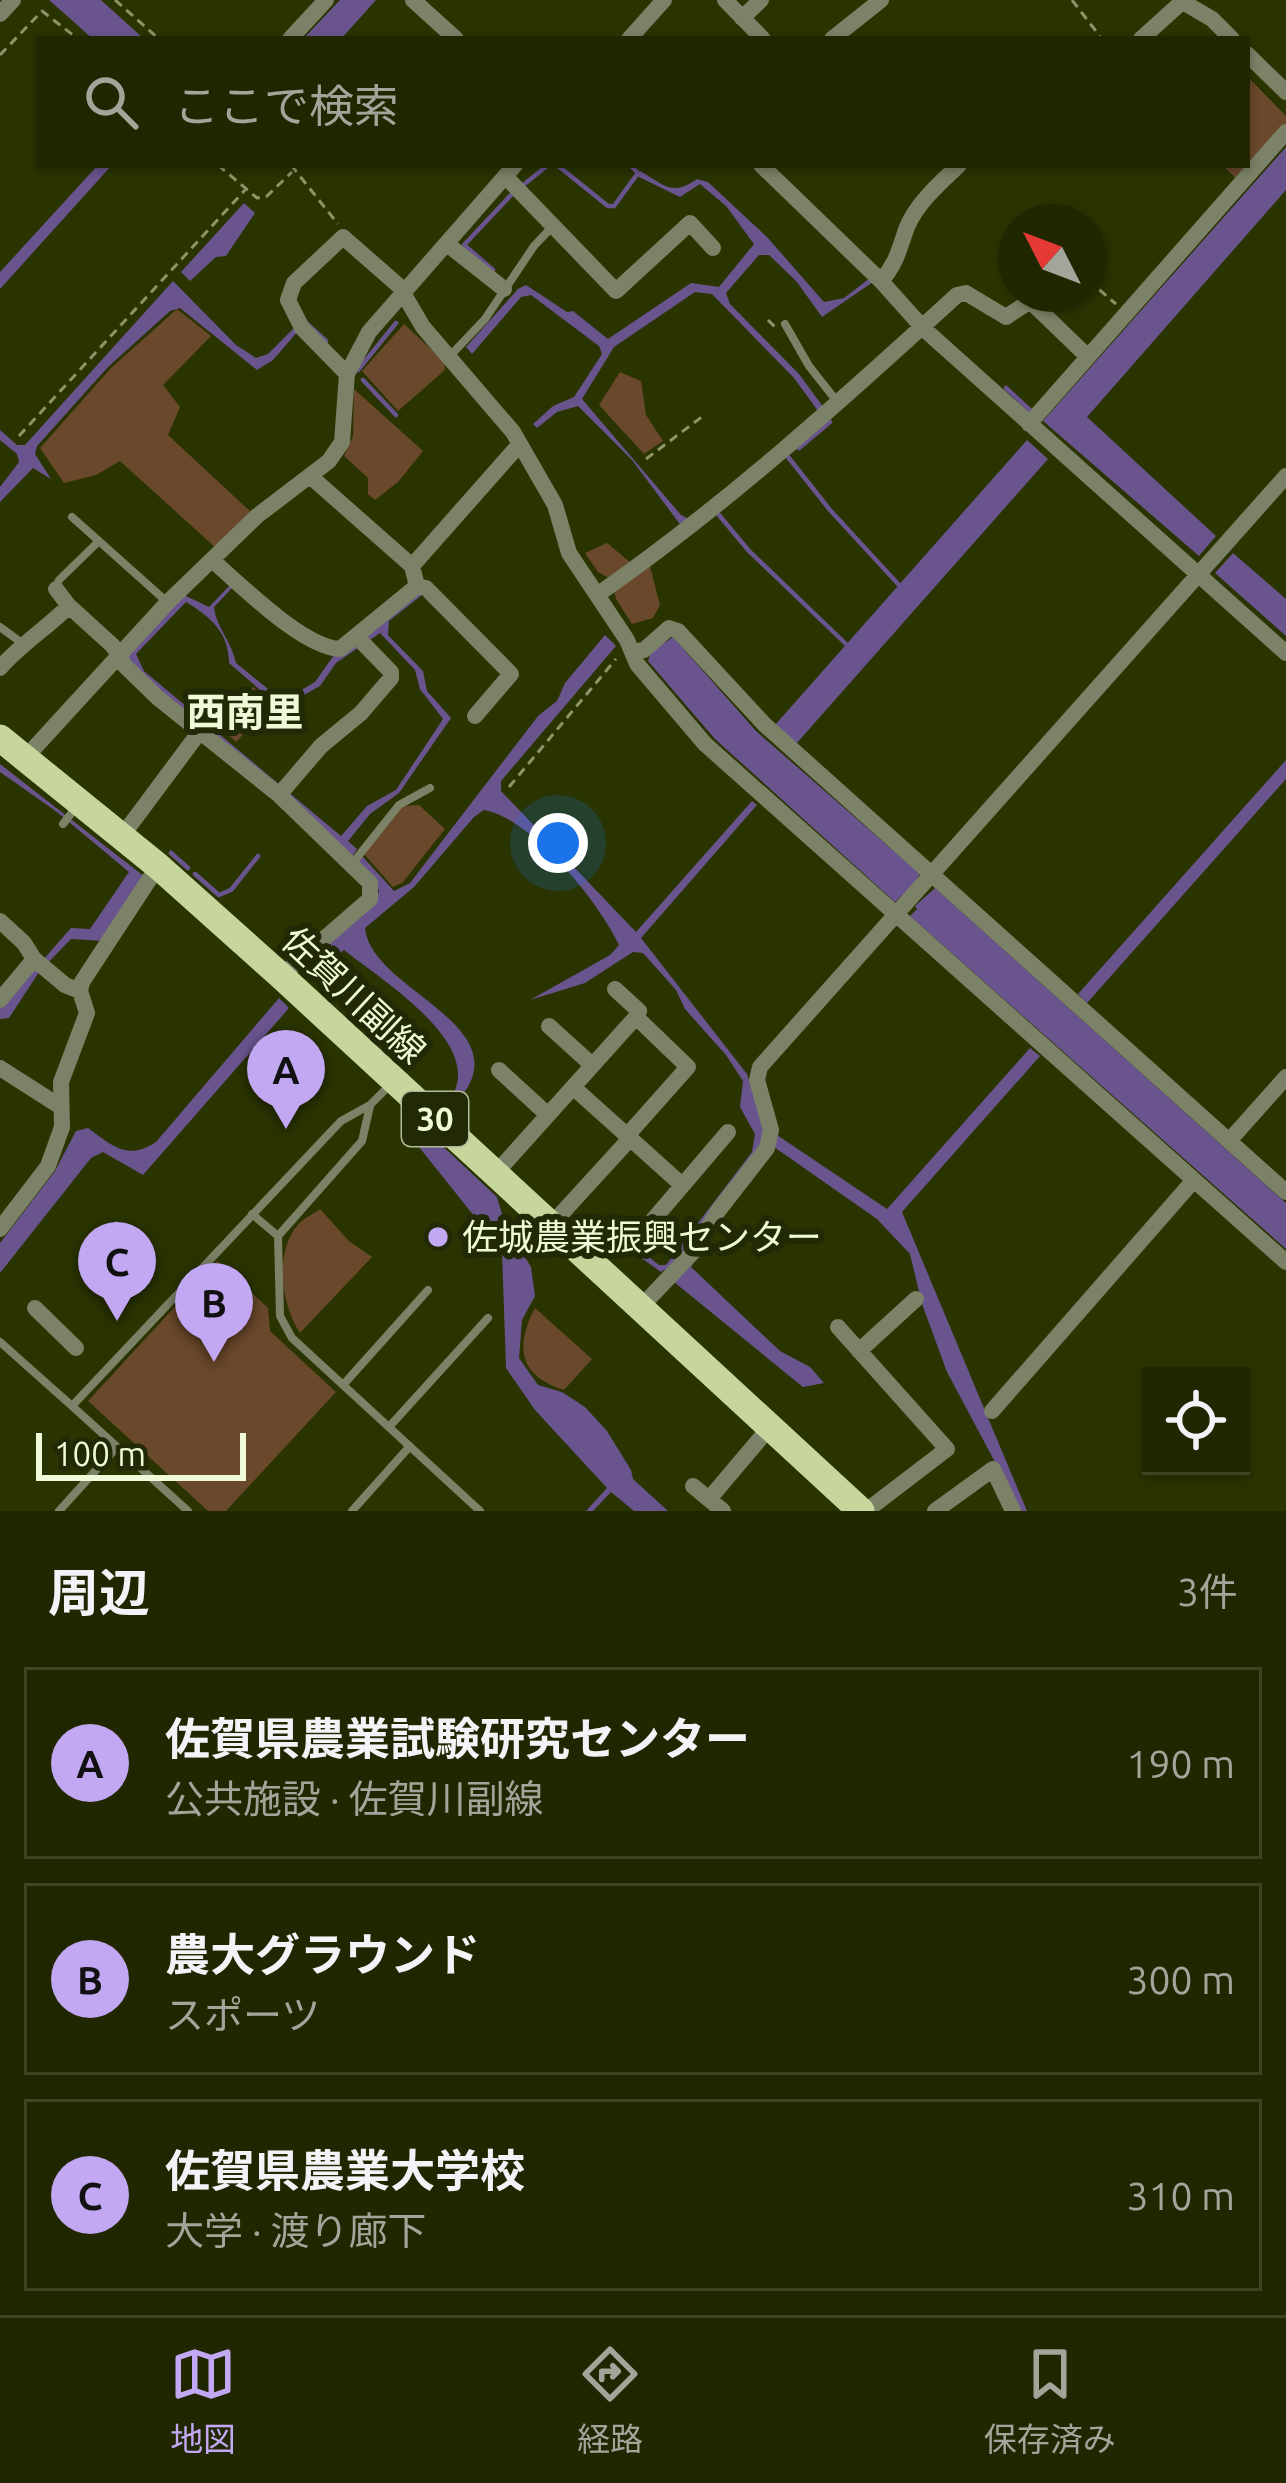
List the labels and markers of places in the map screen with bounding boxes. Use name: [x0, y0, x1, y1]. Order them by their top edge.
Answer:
pin: A: [247, 1030, 325, 1129]
place label: 佐城農業振興センター: [462, 1216, 822, 1257]
pin: C: [78, 1222, 156, 1321]
marker: 佐城農業振興センター: [425, 1224, 451, 1250]
pin: B: [175, 1263, 253, 1362]

